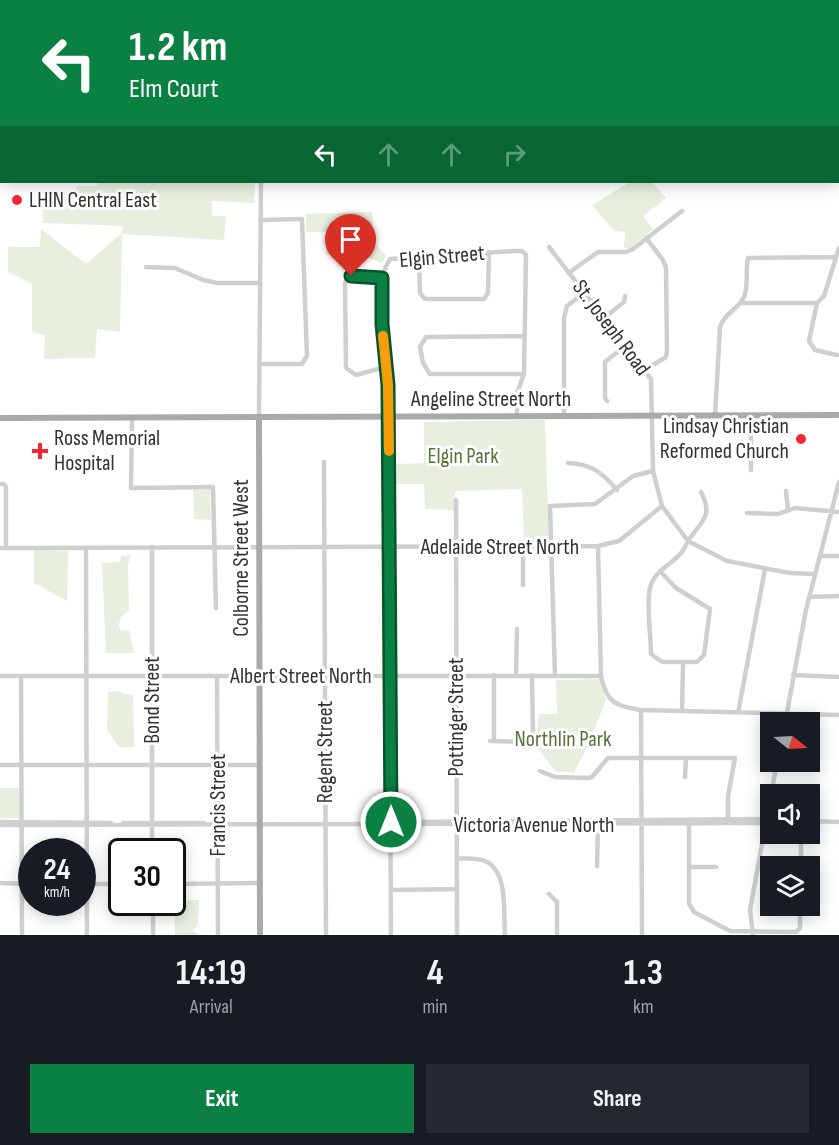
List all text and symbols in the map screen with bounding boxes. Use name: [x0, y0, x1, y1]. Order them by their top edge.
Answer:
text: 1.2 km: [129, 22, 227, 73]
icon: left: [30, 24, 108, 102]
text: Elm Court: [129, 73, 218, 105]
icon: left: [309, 138, 342, 171]
icon: ahead: [372, 138, 405, 171]
icon: ahead: [435, 138, 468, 171]
icon: right: [498, 138, 531, 171]
place label: LHIN Central East: [29, 187, 157, 214]
marker: LHIN Central East: [10, 193, 24, 207]
pin: [325, 214, 376, 276]
icon: arrive: [334, 223, 367, 256]
street label: Elgin Street: [398, 240, 486, 274]
street label: St. Joseph Road: [566, 275, 656, 381]
street label: Angeline Street North: [410, 386, 571, 413]
place label: Lindsay Christian Reformed Church: [660, 413, 789, 465]
place label: Ross Memorial Hospital: [54, 425, 160, 477]
marker: Lindsay Christian Reformed Church: [794, 432, 808, 446]
marker: Ross Memorial Hospital: [31, 442, 49, 460]
park label: Elgin Park: [427, 443, 499, 470]
street label: Colborne Street West: [228, 479, 255, 637]
street label: Adelaide Street North: [420, 534, 579, 561]
street label: Bond Street: [139, 656, 166, 744]
street label: Pottinger Street: [443, 657, 470, 777]
street label: Albert Street North: [229, 663, 372, 690]
street label: Regent Street: [312, 700, 339, 803]
north arrow: [760, 712, 820, 772]
map controls: [760, 712, 820, 916]
park label: Northlin Park: [515, 726, 612, 753]
street label: Francis Street: [205, 753, 232, 856]
button: sound: [760, 784, 820, 844]
position arrow: [359, 790, 423, 854]
street label: Victoria Avenue North: [453, 812, 615, 839]
speed limit sign: 30: [108, 838, 186, 916]
text: 24: [44, 852, 70, 888]
button: layers: [760, 856, 820, 916]
text: km/h: [44, 883, 70, 902]
text: 14:19: [176, 952, 246, 995]
text: 4: [427, 952, 443, 995]
text: 1.3: [624, 952, 663, 995]
text: Arrival: [190, 995, 233, 1019]
text: min: [422, 995, 448, 1019]
text: km: [633, 995, 654, 1019]
button: Exit: [30, 1064, 414, 1133]
button: Share: [426, 1064, 809, 1133]

